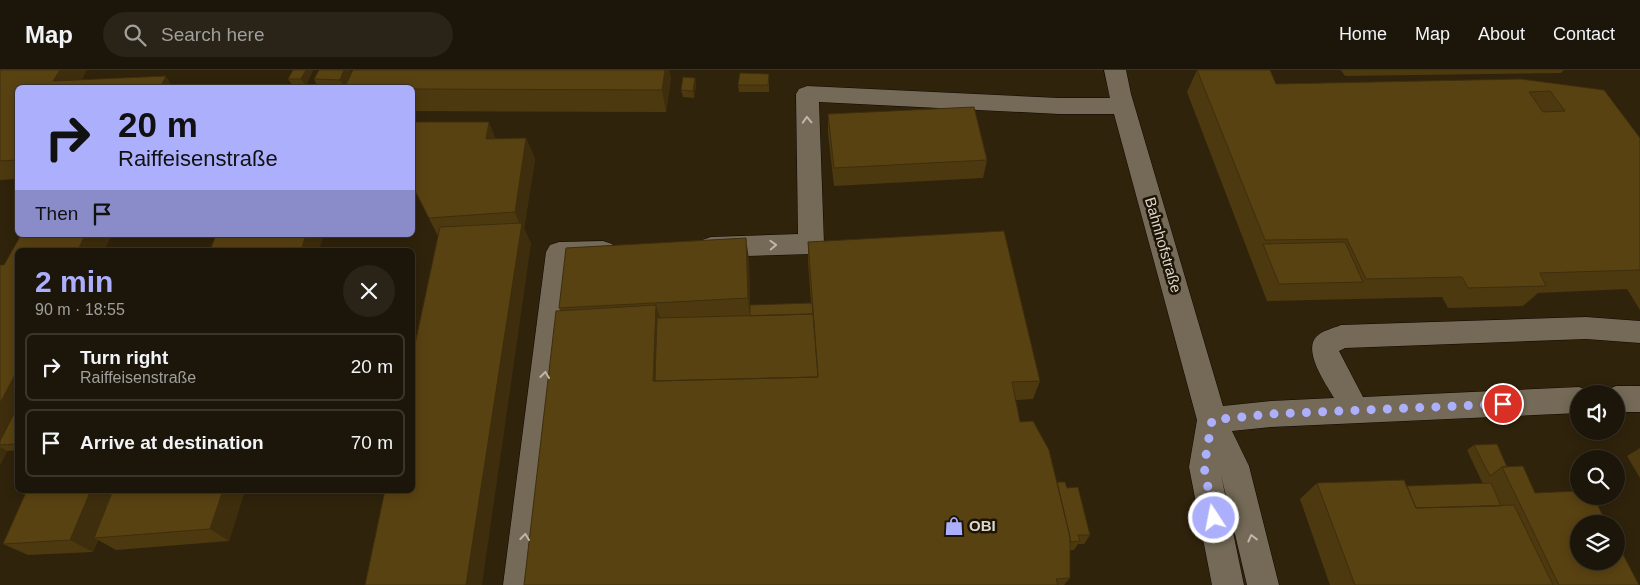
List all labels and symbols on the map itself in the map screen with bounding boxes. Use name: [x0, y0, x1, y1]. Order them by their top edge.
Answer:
one-way arrow: [802, 115, 813, 123]
street label: Bahnhofstraße: [1142, 195, 1185, 295]
one-way arrow: [770, 240, 777, 250]
one-way arrow: [539, 371, 550, 379]
pin: [1482, 383, 1524, 425]
position arrow: [1187, 491, 1239, 543]
shop icon: OBI: [943, 515, 965, 537]
place label: OBI: [969, 517, 996, 534]
one-way arrow: [519, 532, 530, 540]
one-way arrow: [1247, 533, 1258, 542]

